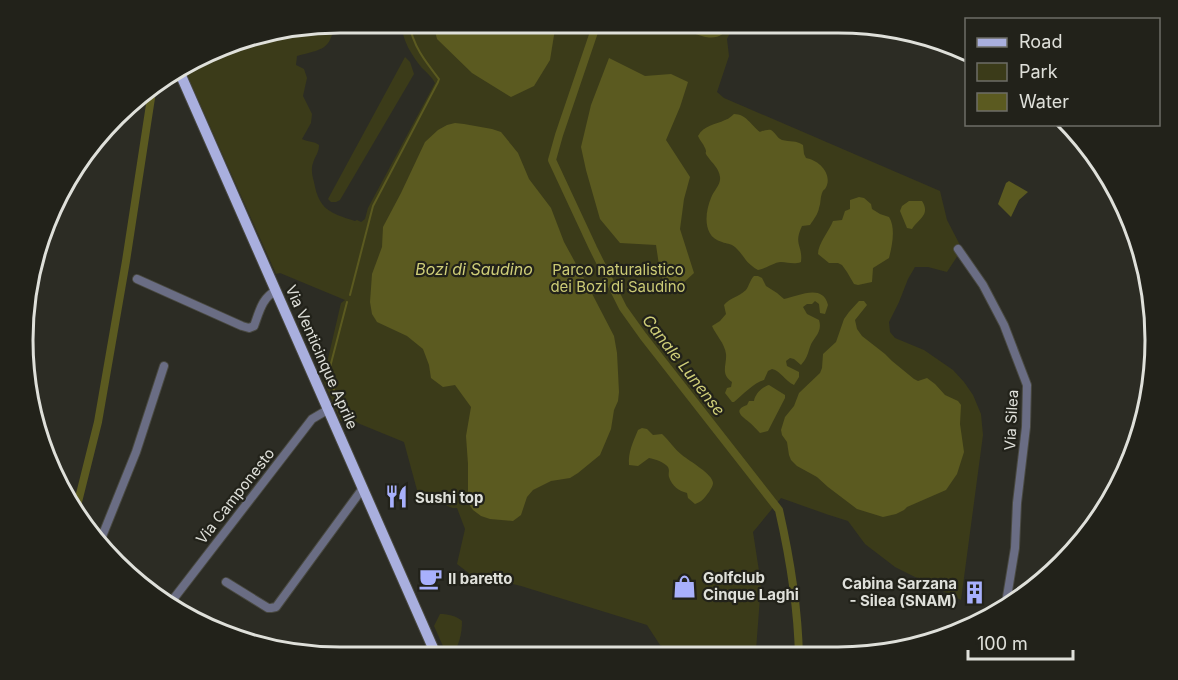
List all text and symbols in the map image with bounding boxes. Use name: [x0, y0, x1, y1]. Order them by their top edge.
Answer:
legend: [965, 18, 1160, 126]
text: Road: [1019, 31, 1062, 52]
text: Park: [1019, 61, 1058, 82]
text: Water: [1019, 91, 1069, 112]
water label: Bozi di Saudino: [415, 259, 533, 279]
park label: Parco naturalistico dei Bozi di Saudino: [550, 260, 686, 296]
street label: Via Venticinque Aprile: [282, 282, 362, 432]
water label: Canale Lunense: [638, 311, 730, 419]
street label: Via Silea: [1000, 389, 1022, 451]
street label: Via Camponesto: [192, 444, 278, 548]
restaurant icon: Sushi top: [384, 484, 410, 510]
place label: Sushi top: [415, 488, 484, 507]
cafe icon: Il baretto: [417, 565, 443, 591]
place label: Golfclub Cinque Laghi: [703, 568, 799, 604]
place label: Il baretto: [448, 569, 512, 588]
shop icon: Golfclub Cinque Laghi: [672, 573, 698, 599]
place label: Cabina Sarzana - Silea (SNAM): [842, 574, 957, 610]
building icon: Cabina Sarzana - Silea (SNAM): [962, 579, 988, 605]
scale bar: [968, 623, 1073, 661]
text: 100 m: [977, 633, 1028, 654]

